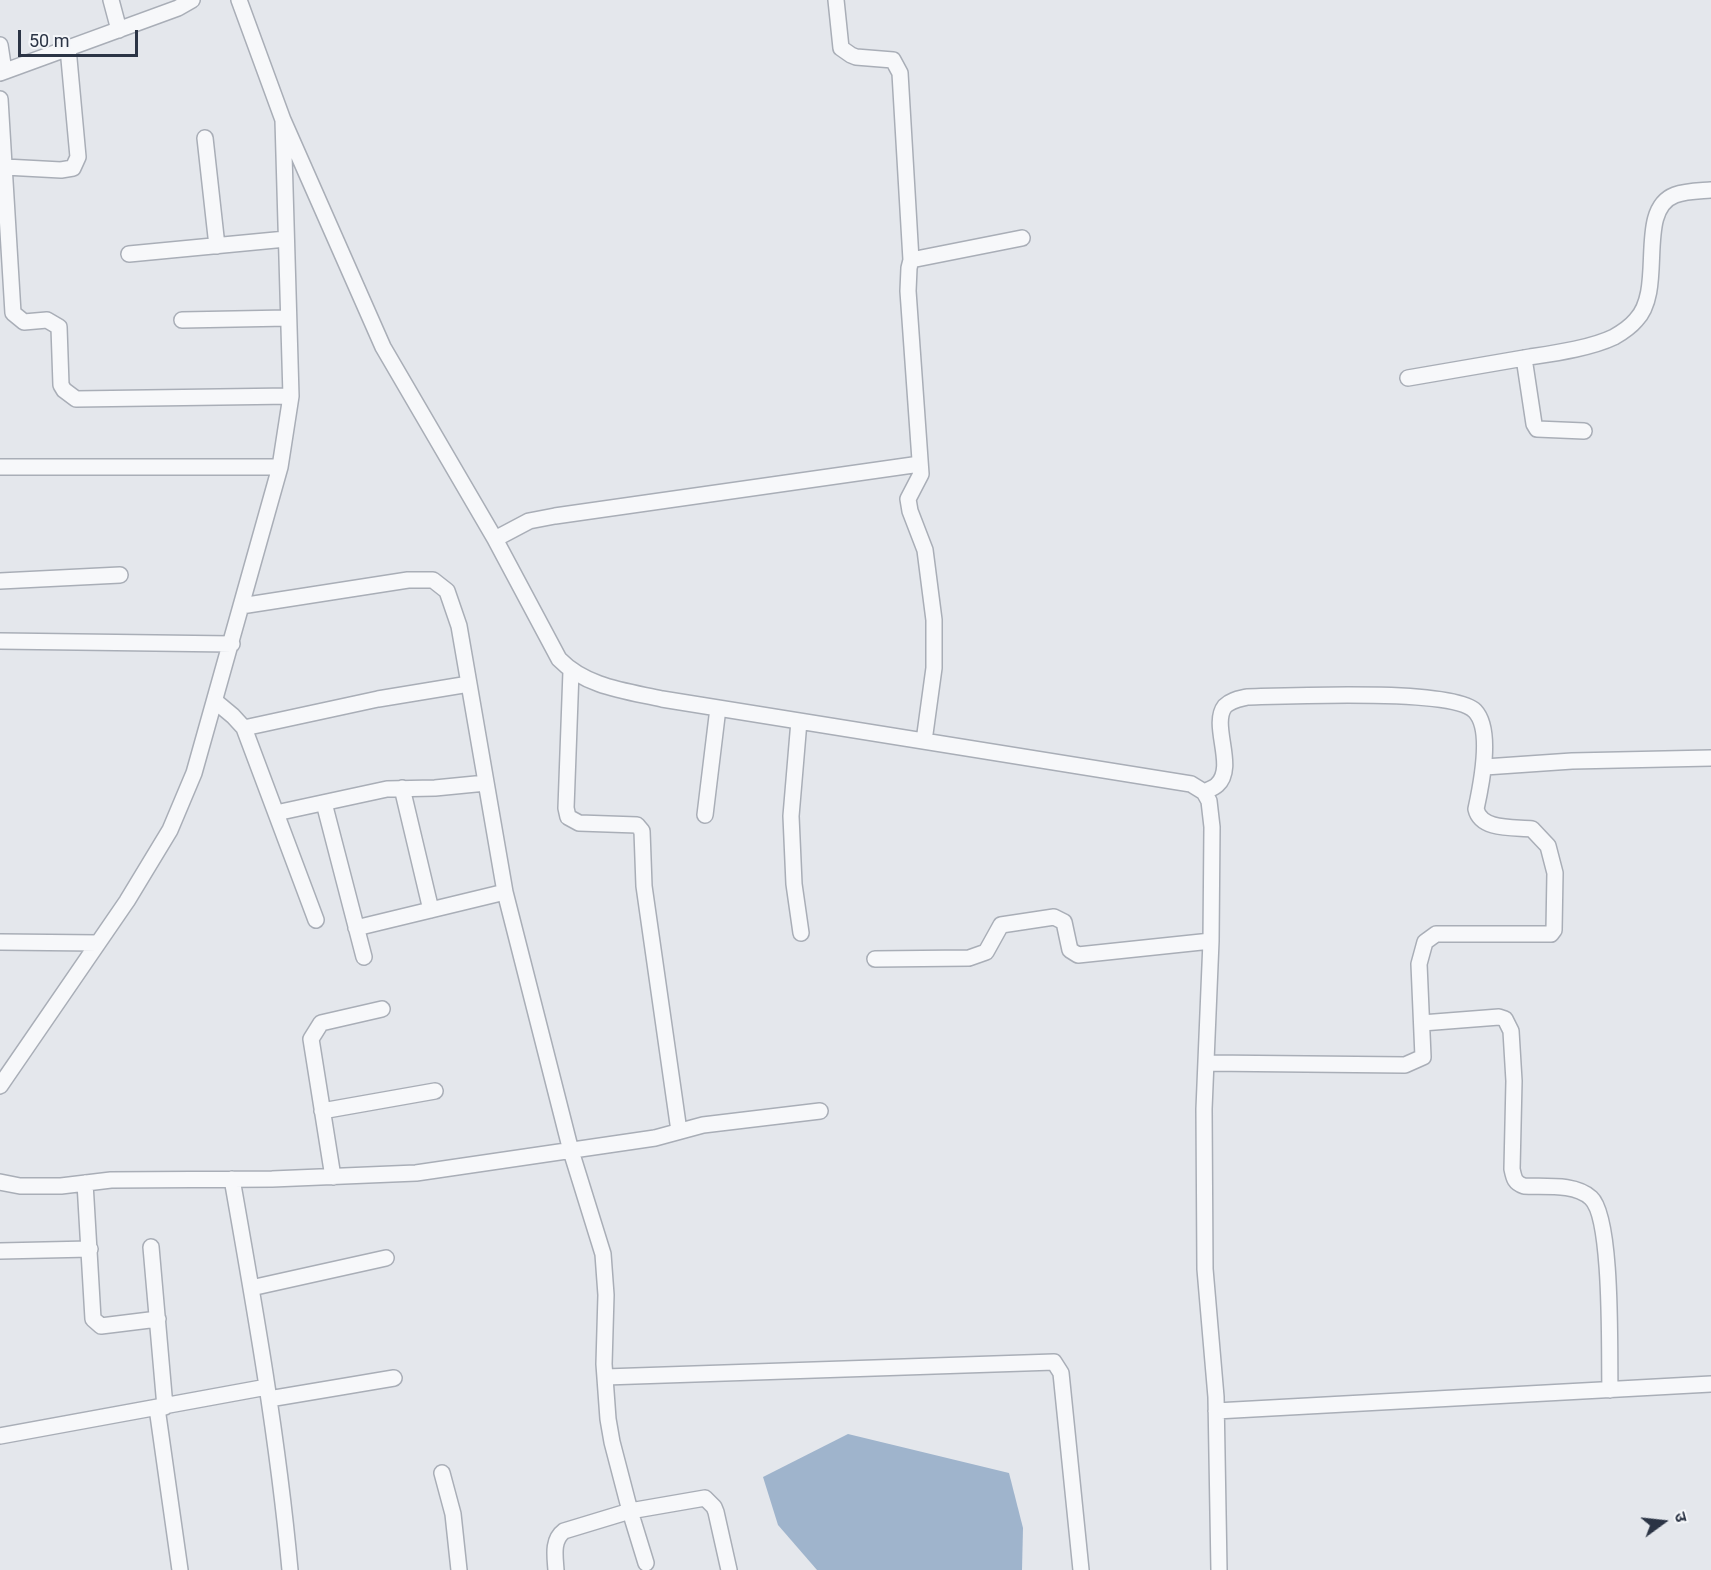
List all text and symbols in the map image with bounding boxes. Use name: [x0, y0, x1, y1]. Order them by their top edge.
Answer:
scale bar: [21, 18, 141, 56]
text: 50 m: [29, 30, 69, 51]
north arrow: [1633, 1492, 1693, 1552]
text: उ: [1670, 1510, 1691, 1524]

